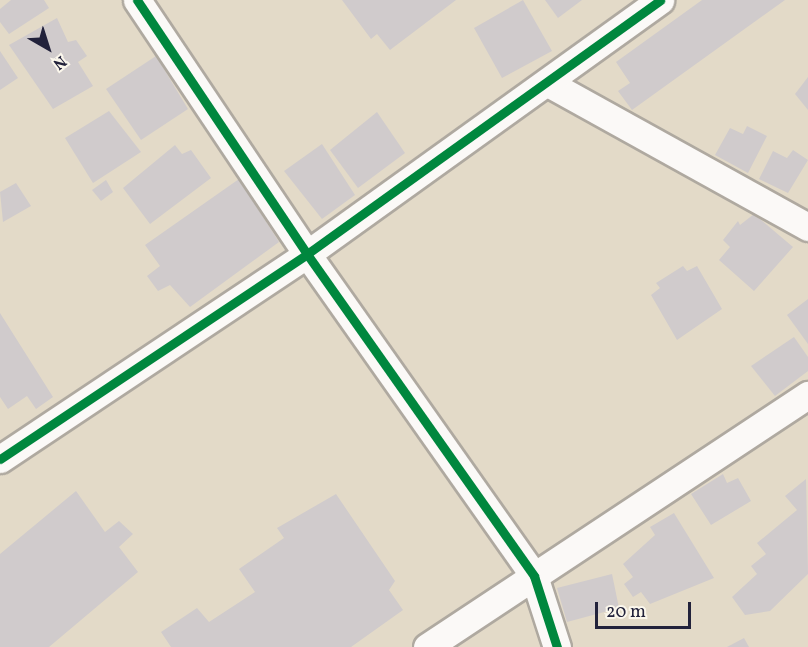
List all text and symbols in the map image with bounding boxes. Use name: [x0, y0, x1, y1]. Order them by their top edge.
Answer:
north arrow: [18, 18, 78, 78]
text: N: [48, 50, 71, 74]
scale bar: [598, 590, 694, 628]
text: 20 m: [606, 600, 646, 625]

